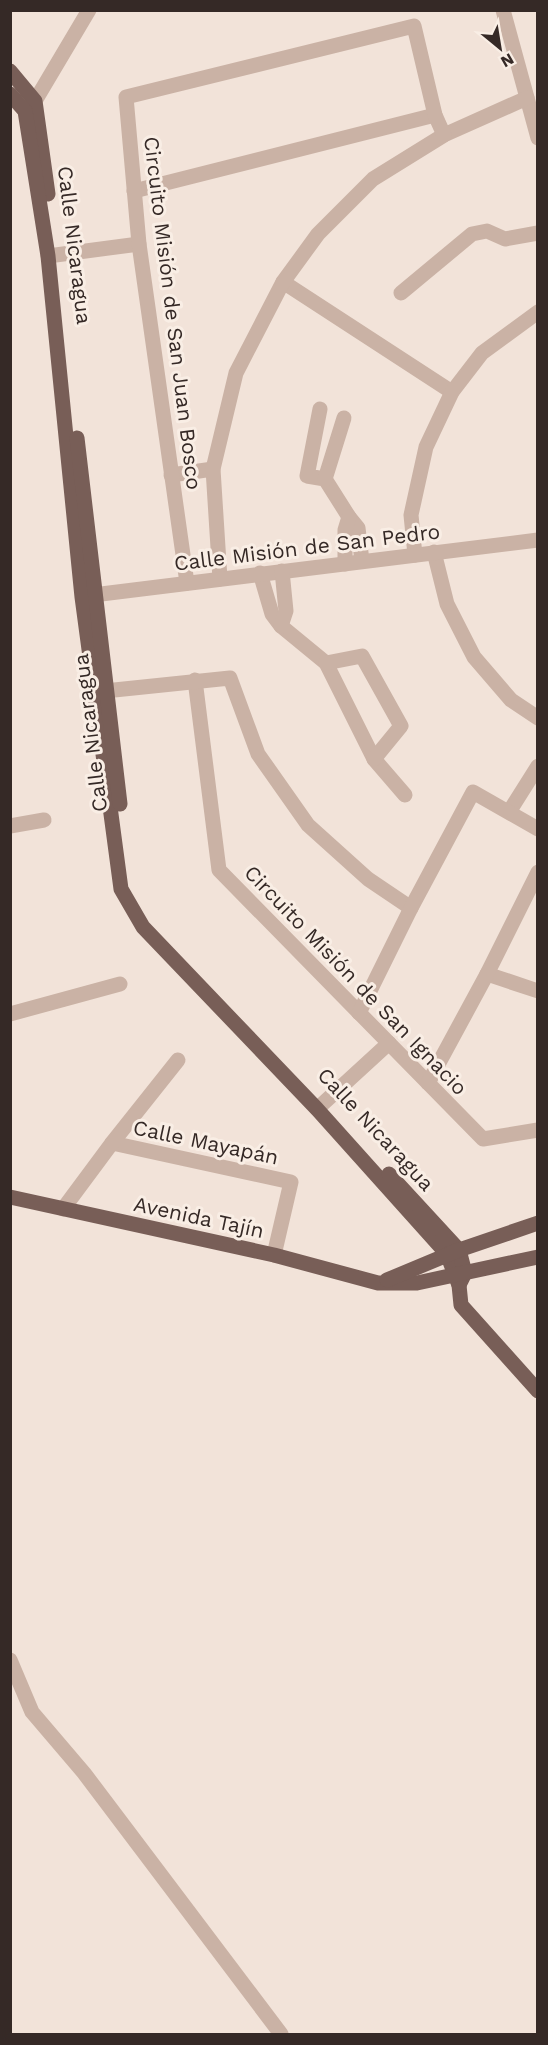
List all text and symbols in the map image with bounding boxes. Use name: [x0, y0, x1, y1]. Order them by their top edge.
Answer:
north arrow: [470, 18, 530, 78]
text: N: [497, 49, 517, 72]
street label: Circuito Misión de San Juan Bosco: [139, 135, 207, 491]
street label: Calle Nicaragua: [53, 164, 97, 326]
street label: Calle Misión de San Pedro: [173, 518, 441, 576]
street label: Calle Nicaragua: [68, 652, 112, 814]
street label: Circuito Misión de San Ignacio: [239, 860, 473, 1100]
street label: Calle Nicaragua: [313, 1062, 440, 1196]
street label: Calle Mayapán: [131, 1114, 281, 1170]
street label: Avenida Tajín: [132, 1191, 266, 1243]

